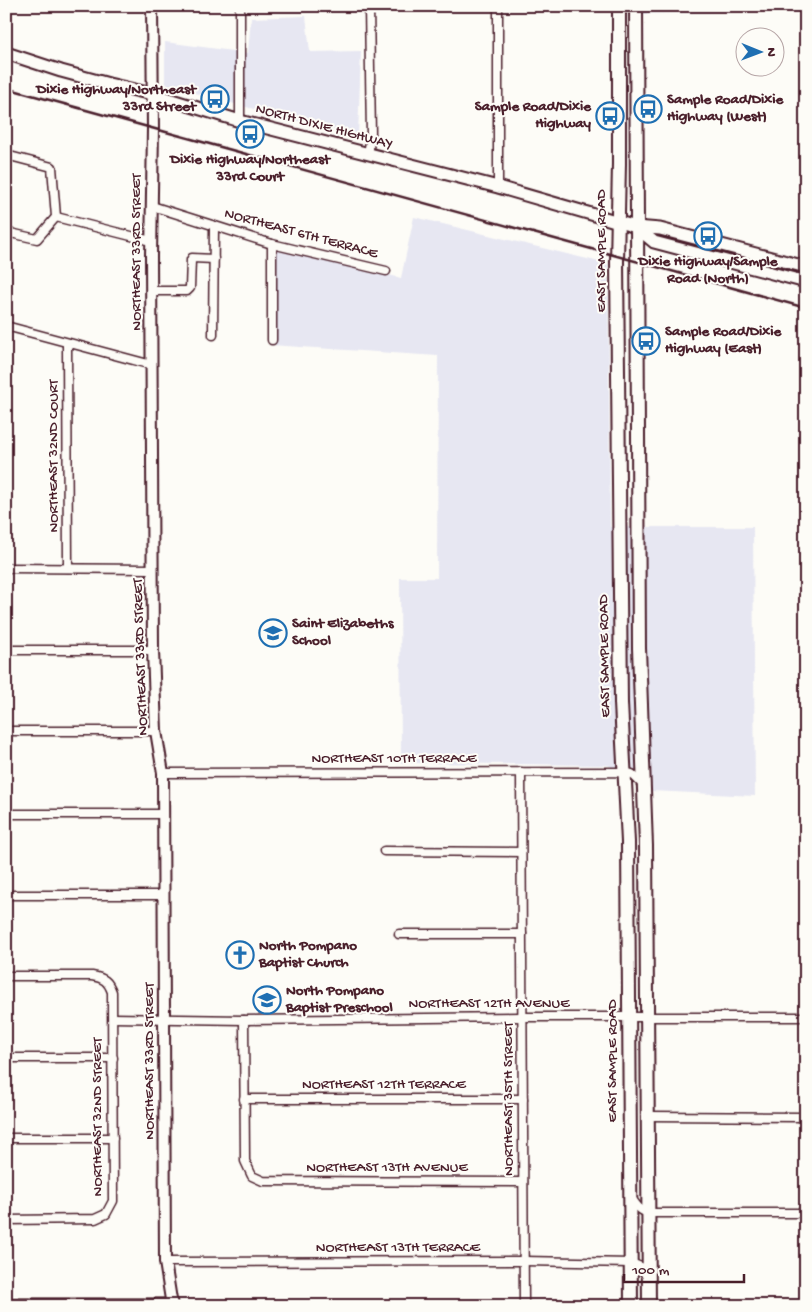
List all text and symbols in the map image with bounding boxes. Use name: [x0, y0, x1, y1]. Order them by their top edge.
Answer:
north arrow: [734, 28, 784, 78]
text: N: [762, 47, 779, 57]
place label: Dixie Highway/Northeast 33rd Street: [34, 81, 198, 116]
bus stop icon: Dixie Highway/Northeast 33rd Street: [200, 84, 230, 114]
place label: Sample Road/Dixie Highway (West): [667, 91, 784, 126]
bus stop icon: Sample Road/Dixie Highway (West): [633, 94, 663, 124]
place label: Sample Road/Dixie Highway: [475, 98, 592, 133]
street label: NORTH DIXIE HIGHWAY: [253, 100, 395, 154]
bus stop icon: Sample Road/Dixie Highway: [595, 101, 625, 131]
bus stop icon: Dixie Highway/Northeast 33rd Court: [235, 119, 265, 149]
place label: Dixie Highway/Northeast 33rd Court: [168, 151, 332, 186]
street label: NORTHEAST 33RD STREET: [128, 172, 146, 331]
street label: EAST SAMPLE ROAD: [593, 189, 611, 312]
street label: NORTHEAST 6TH TERRACE: [222, 205, 380, 263]
bus stop icon: Dixie Highway/Sample Road (North): [693, 221, 723, 251]
place label: Dixie Highway/Sample Road (North): [636, 253, 779, 288]
place label: Sample Road/Dixie Highway (East): [665, 323, 782, 358]
bus stop icon: Sample Road/Dixie Highway (East): [631, 326, 661, 356]
street label: NORTHEAST 32ND COURT: [45, 378, 63, 533]
street label: NORTHEAST 33RD STREET: [129, 577, 153, 736]
street label: EAST SAMPLE ROAD: [595, 594, 615, 718]
place label: Saint Elizabeths School: [292, 615, 395, 650]
school or university icon: Saint Elizabeths School: [258, 618, 288, 648]
street label: NORTHEAST 10TH TERRACE: [311, 750, 477, 768]
place label: North Pompano Baptist Church: [258, 937, 357, 972]
church icon: North Pompano Baptist Church: [225, 940, 255, 970]
street label: NORTHEAST 33RD STREET: [141, 981, 159, 1140]
place label: North Pompano Baptist Preschool: [285, 982, 394, 1017]
school or university icon: North Pompano Baptist Preschool: [252, 985, 282, 1015]
street label: NORTHEAST 12TH AVENUE: [408, 995, 570, 1013]
street label: EAST SAMPLE ROAD: [604, 999, 622, 1122]
street label: NORTHEAST 35TH STREET: [500, 1021, 518, 1176]
street label: NORTHEAST 32ND STREET: [89, 1036, 107, 1196]
street label: NORTHEAST 12TH TERRACE: [302, 1076, 467, 1094]
street label: NORTHEAST 13TH AVENUE: [306, 1159, 468, 1177]
street label: NORTHEAST 13TH TERRACE: [316, 1239, 481, 1257]
scale bar: [624, 1252, 744, 1284]
text: 100 m: [631, 1262, 670, 1280]

